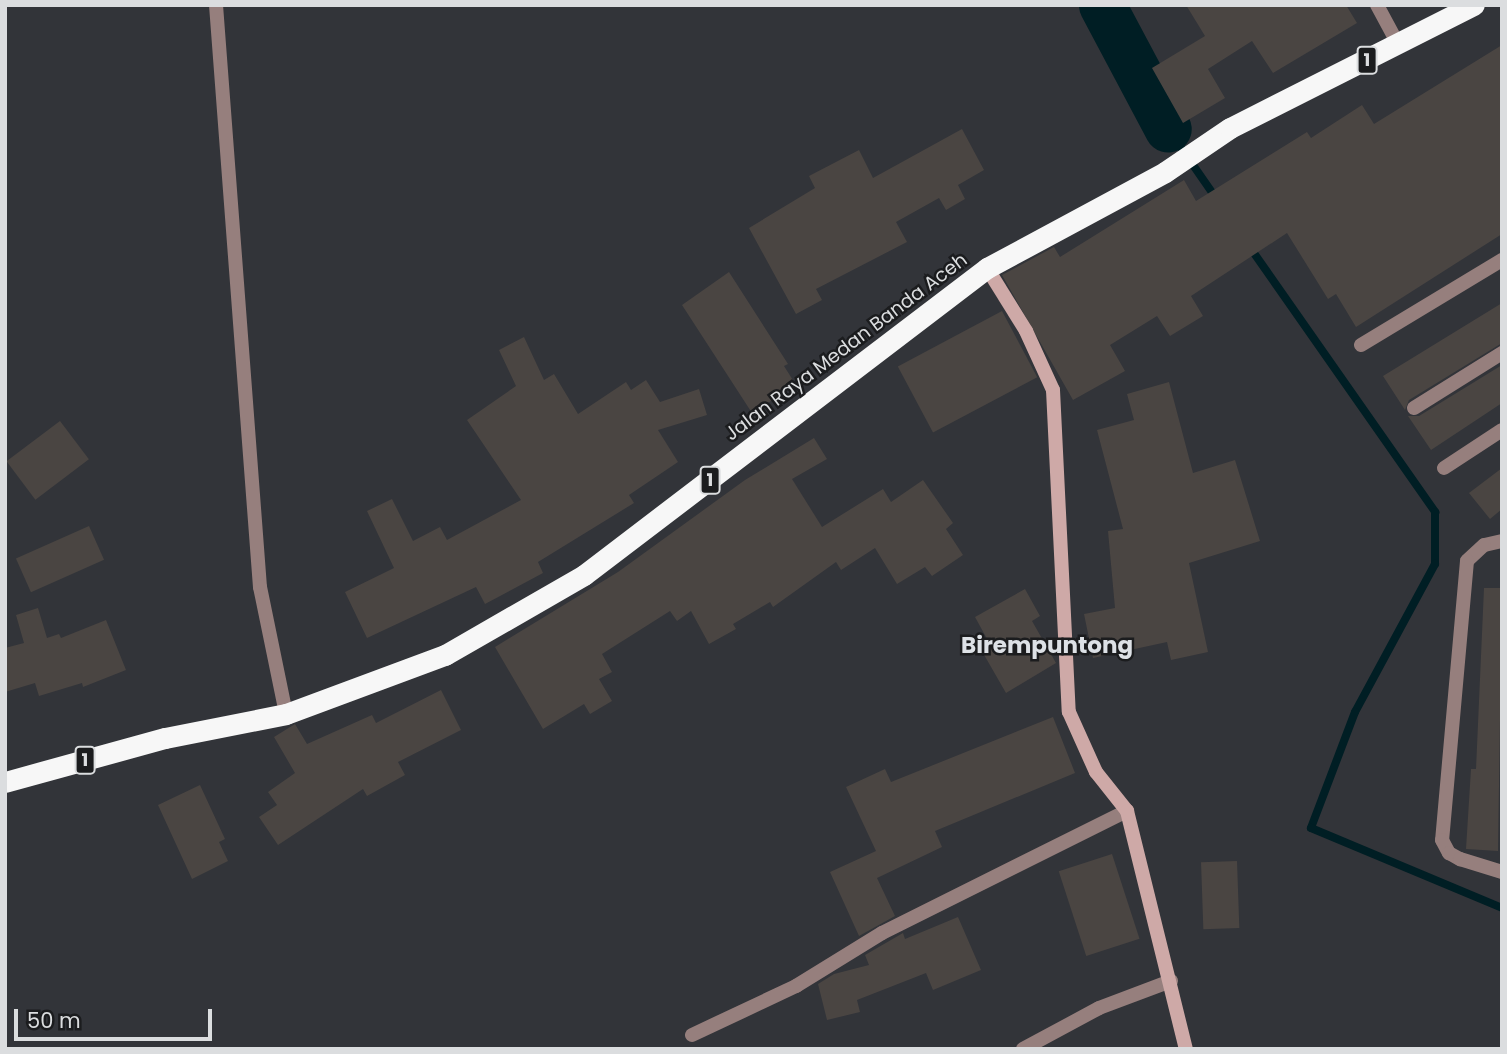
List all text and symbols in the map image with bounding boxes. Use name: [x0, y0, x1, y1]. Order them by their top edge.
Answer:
road number: 1: [1356, 46, 1378, 74]
street label: Jalan Raya Medan Banda Aceh: [720, 248, 972, 446]
road number: 1: [700, 466, 720, 494]
district label: Birempuntong: [961, 631, 1133, 659]
road number: 1: [74, 746, 96, 774]
scale bar: [18, 995, 215, 1038]
text: 50 m: [27, 1006, 81, 1035]

